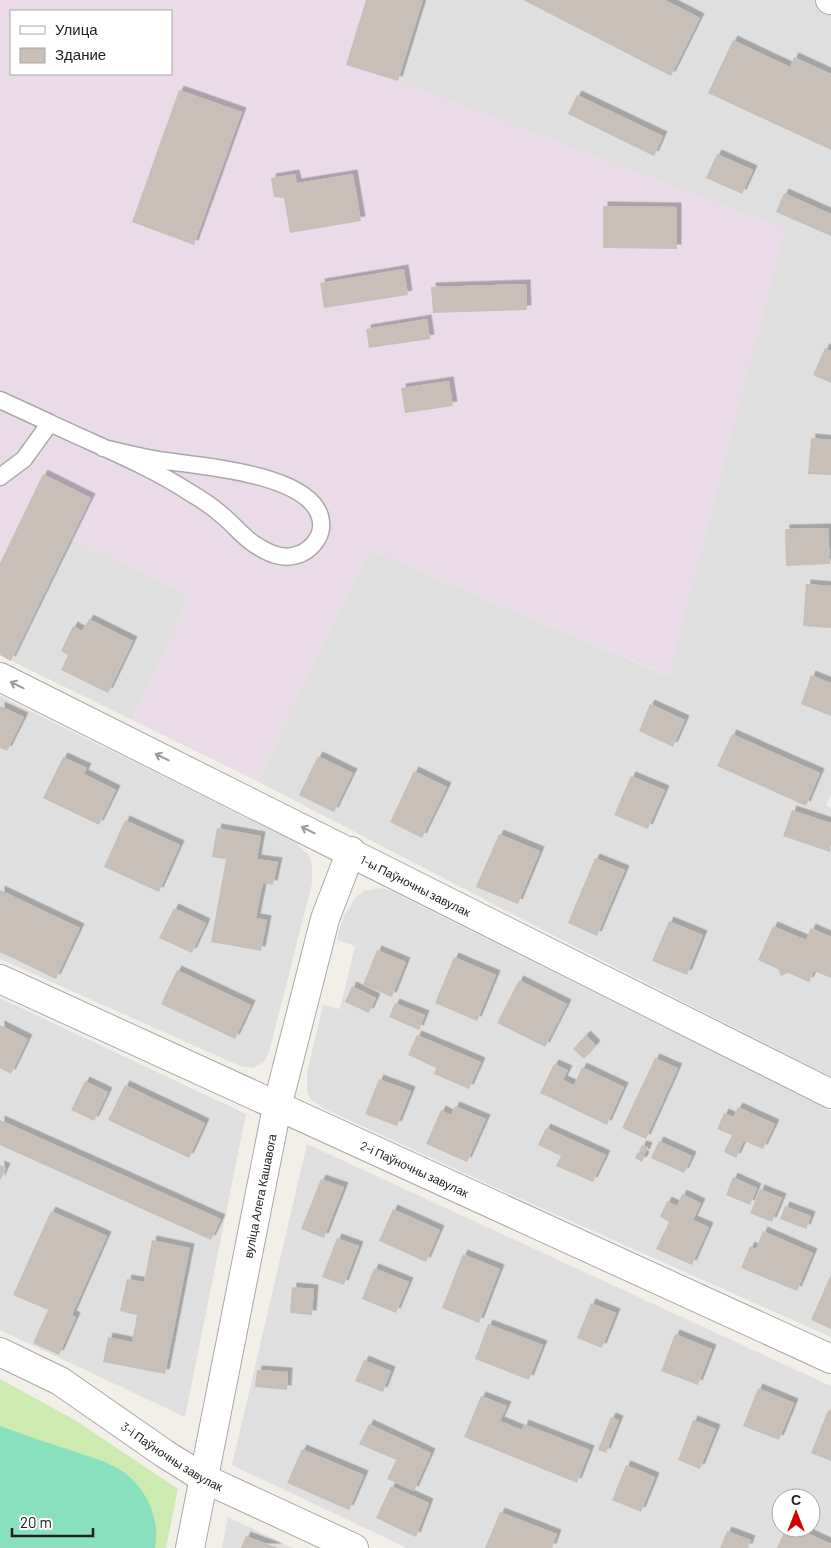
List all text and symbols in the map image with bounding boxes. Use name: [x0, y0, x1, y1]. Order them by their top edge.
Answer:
legend: [10, 10, 172, 75]
text: Улица: [55, 20, 98, 38]
text: Здание: [55, 45, 106, 63]
one-way arrow: [10, 680, 25, 689]
one-way arrow: [155, 752, 170, 761]
one-way arrow: [300, 825, 315, 835]
street label: 1-ы Паўночны завулак: [358, 852, 474, 919]
street label: вуліца Алега Кашавога: [240, 1132, 279, 1259]
street label: 2-і Паўночны завулак: [358, 1138, 472, 1200]
street label: 3-і Паўночны завулак: [119, 1419, 226, 1494]
north arrow: [771, 1488, 821, 1538]
text: С: [791, 1491, 801, 1508]
scale bar: [12, 1506, 94, 1538]
text: 20 m: [20, 1513, 52, 1531]

